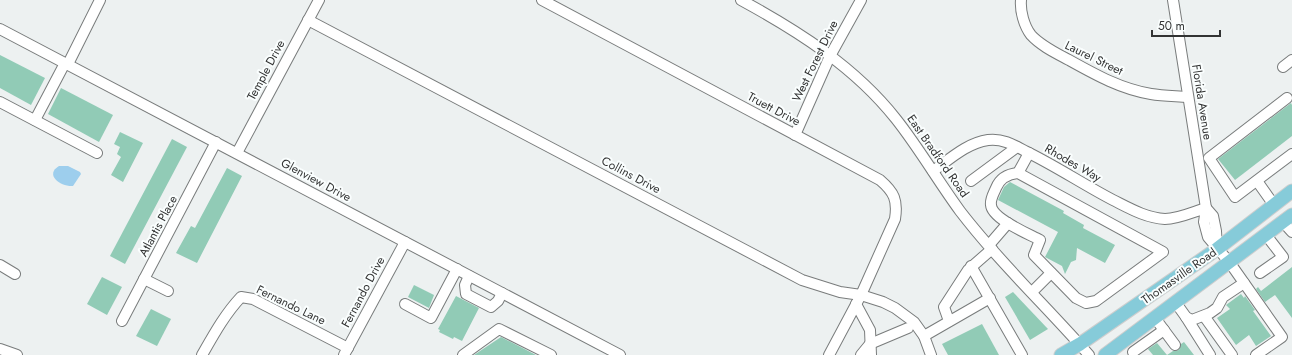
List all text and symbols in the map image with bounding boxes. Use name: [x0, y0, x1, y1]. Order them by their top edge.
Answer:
scale bar: [1152, 12, 1220, 38]
street label: West Forest Drive: [787, 17, 843, 105]
text: 50 m: [1158, 17, 1185, 35]
street label: Laurel Street: [1062, 36, 1126, 80]
street label: Temple Drive: [243, 37, 289, 103]
street label: Florida Avenue: [1187, 63, 1217, 141]
street label: Truett Drive: [744, 88, 804, 130]
street label: East Bradford Road: [903, 111, 973, 201]
street label: Rhodes Way: [1041, 140, 1105, 187]
street label: Collins Drive: [598, 152, 664, 198]
street label: Glenview Drive: [278, 154, 354, 206]
street label: Atlantis Place: [134, 192, 182, 260]
street label: Thomasville Road: [1138, 243, 1220, 309]
street label: Fernando Drive: [337, 253, 389, 331]
street label: Fernando Lane: [253, 280, 329, 330]

